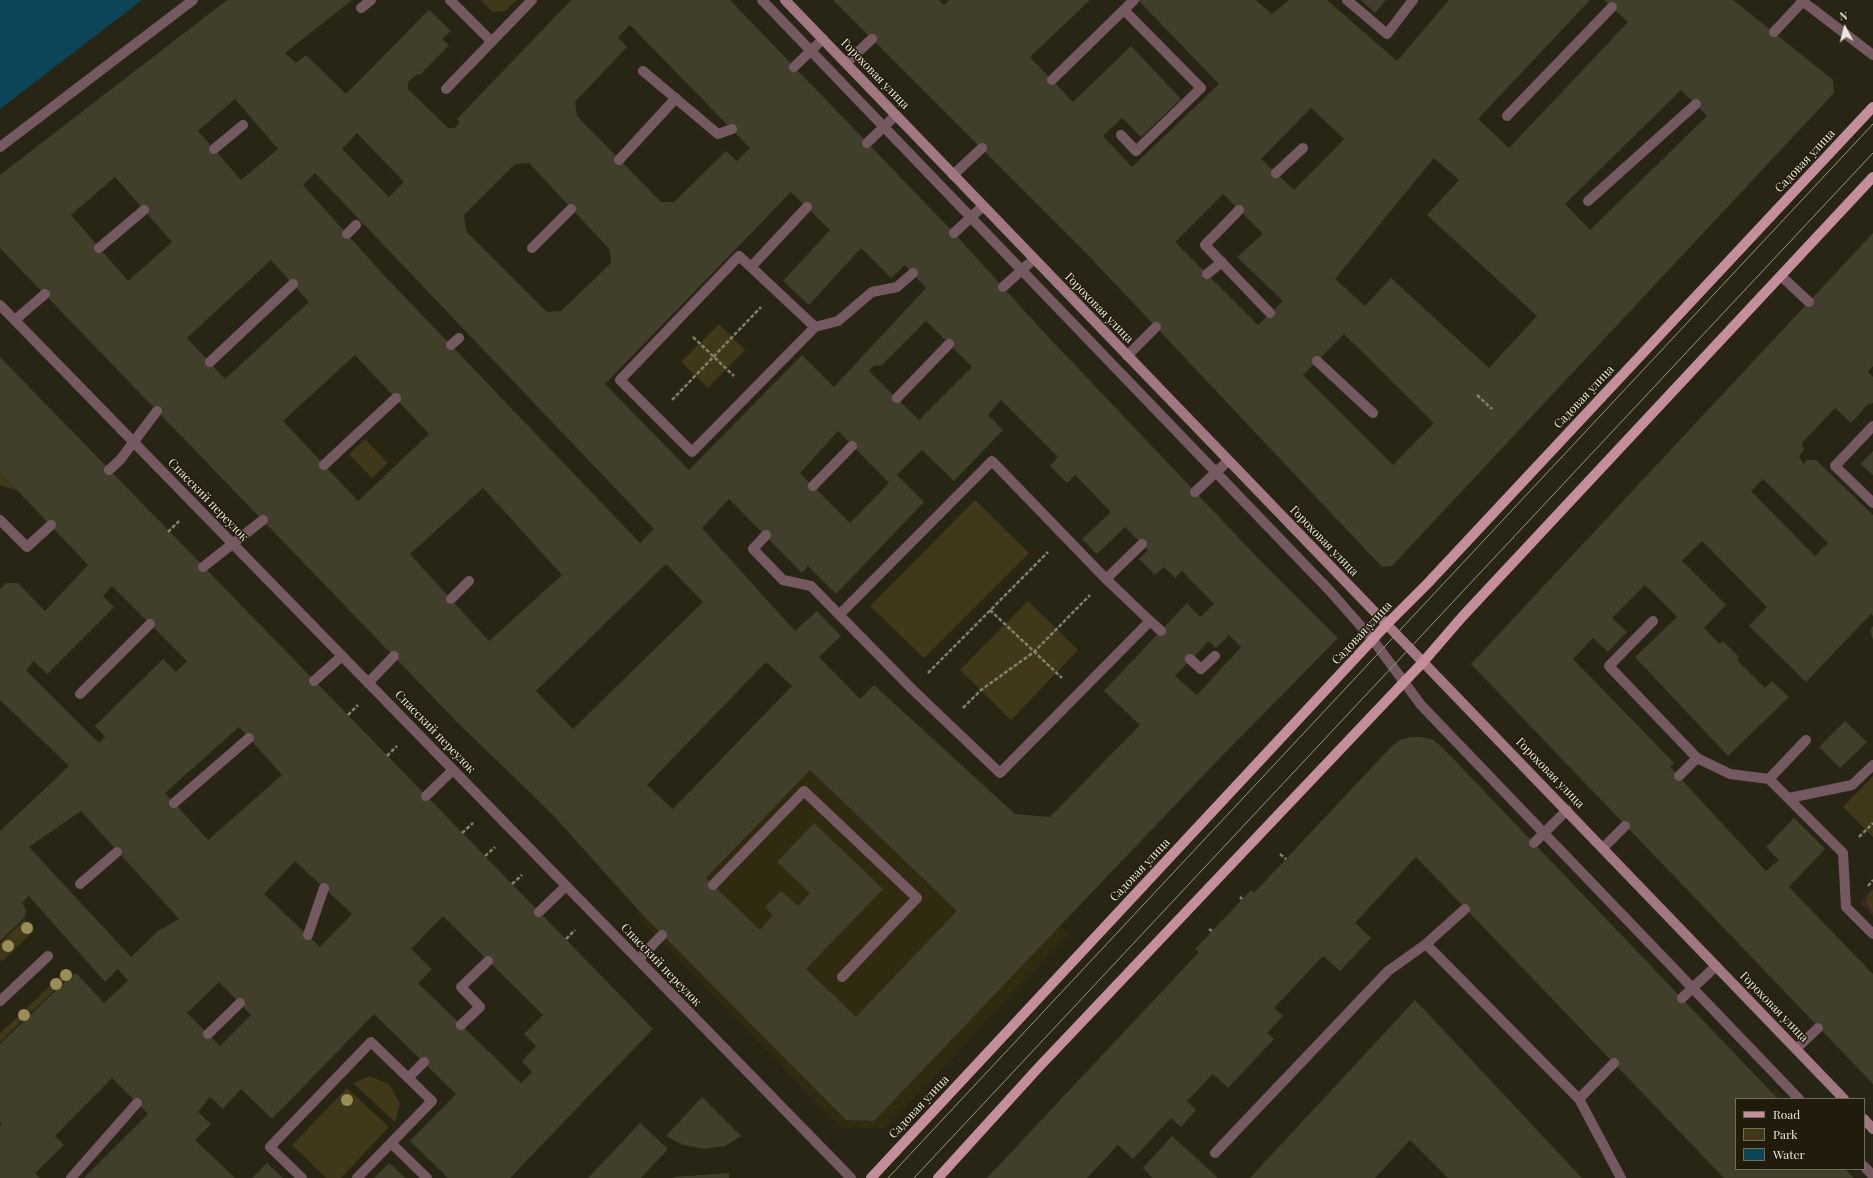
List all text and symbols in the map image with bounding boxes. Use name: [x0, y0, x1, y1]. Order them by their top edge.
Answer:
north arrow: [1825, 8, 1865, 48]
text: N: [1839, 8, 1848, 24]
street label: Гороховая улица: [838, 36, 912, 112]
street label: Садовая улица: [1772, 126, 1838, 196]
street label: Гороховая улица: [1062, 270, 1136, 346]
street label: Садовая улица: [1551, 362, 1617, 432]
street label: Спасский переулок: [165, 456, 251, 544]
street label: Гороховая улица: [1287, 503, 1361, 579]
street label: Садовая улица: [1329, 598, 1395, 668]
street label: Спасский переулок: [392, 688, 478, 776]
street label: Гороховая улица: [1513, 735, 1587, 811]
street label: Садовая улица: [1107, 835, 1173, 905]
street label: Спасский переулок: [618, 921, 704, 1009]
street label: Гороховая улица: [1737, 969, 1811, 1045]
street label: Садовая улица: [886, 1072, 952, 1142]
legend: [1735, 1098, 1865, 1170]
text: Road: [1773, 1106, 1800, 1122]
text: Park: [1773, 1126, 1798, 1142]
text: Water: [1773, 1146, 1805, 1162]

